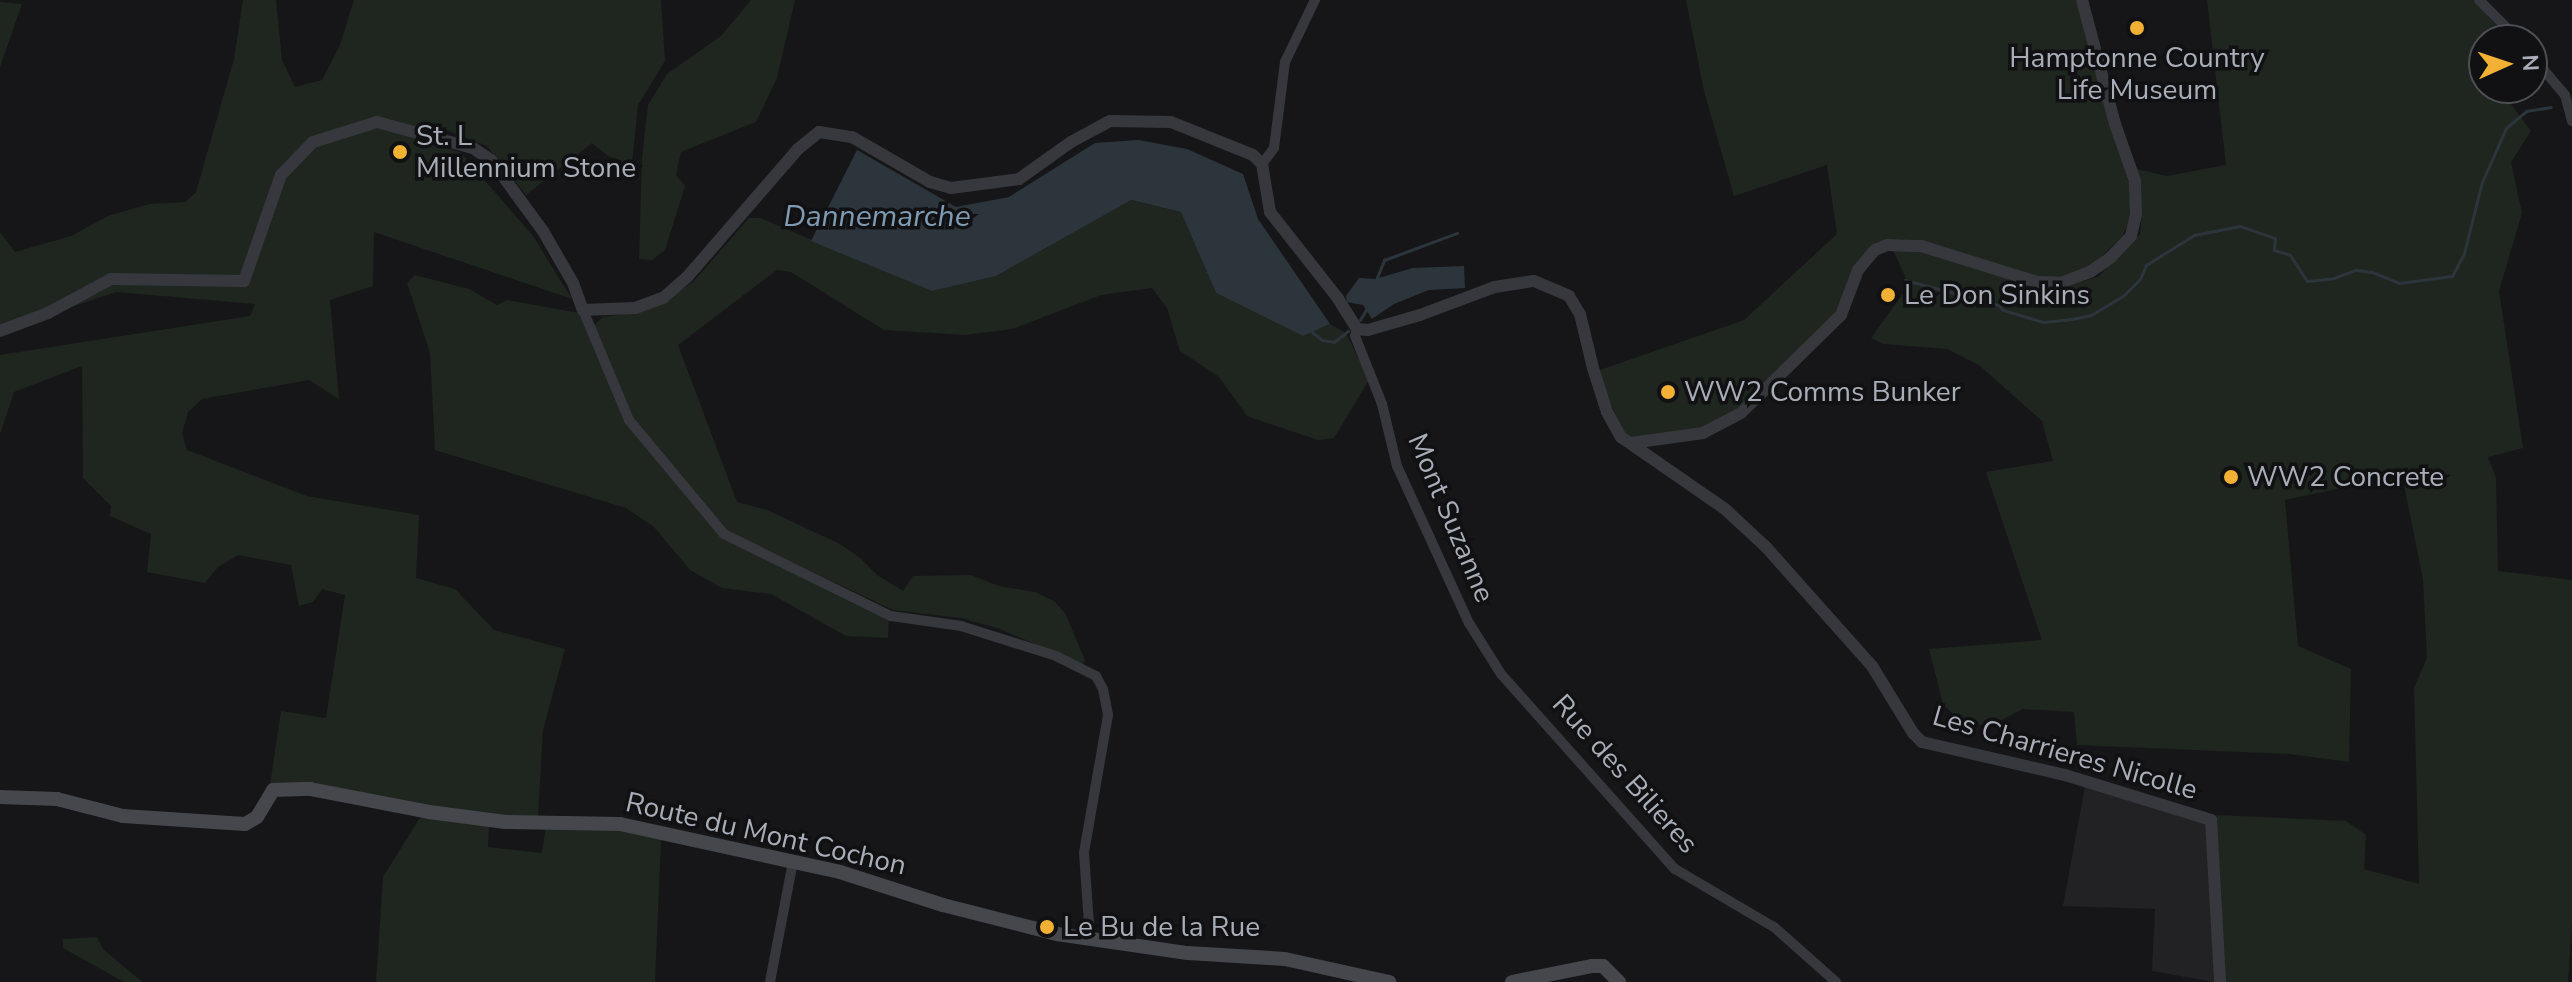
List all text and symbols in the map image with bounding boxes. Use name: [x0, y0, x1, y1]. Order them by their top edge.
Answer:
marker: Hamptonne Country Life Museum: [2128, 19, 2146, 37]
north arrow: [2468, 24, 2548, 104]
place label: Hamptonne Country Life Museum: [2009, 41, 2265, 107]
text: N: [2515, 54, 2545, 72]
place label: St. L Millennium Stone: [416, 119, 636, 185]
marker: St. L Millennium Stone: [391, 143, 409, 161]
water label: Dannemarche: [783, 199, 971, 235]
place label: Le Don Sinkins: [1904, 278, 2090, 312]
marker: Le Don Sinkins: [1879, 286, 1897, 304]
place label: WW2 Comms Bunker: [1684, 375, 1961, 409]
marker: WW2 Comms Bunker: [1659, 383, 1677, 401]
street label: Mont Suzanne: [1400, 429, 1502, 607]
place label: WW2 Concrete: [2247, 460, 2444, 494]
marker: WW2 Concrete: [2222, 468, 2240, 486]
street label: Rue des Bilieres: [1545, 688, 1705, 860]
street label: Les Charrieres Nicolle: [1929, 699, 2201, 807]
street label: Route du Mont Cochon: [622, 785, 910, 883]
place label: Le Bu de la Rue: [1063, 910, 1260, 944]
marker: Le Bu de la Rue: [1038, 918, 1056, 936]

